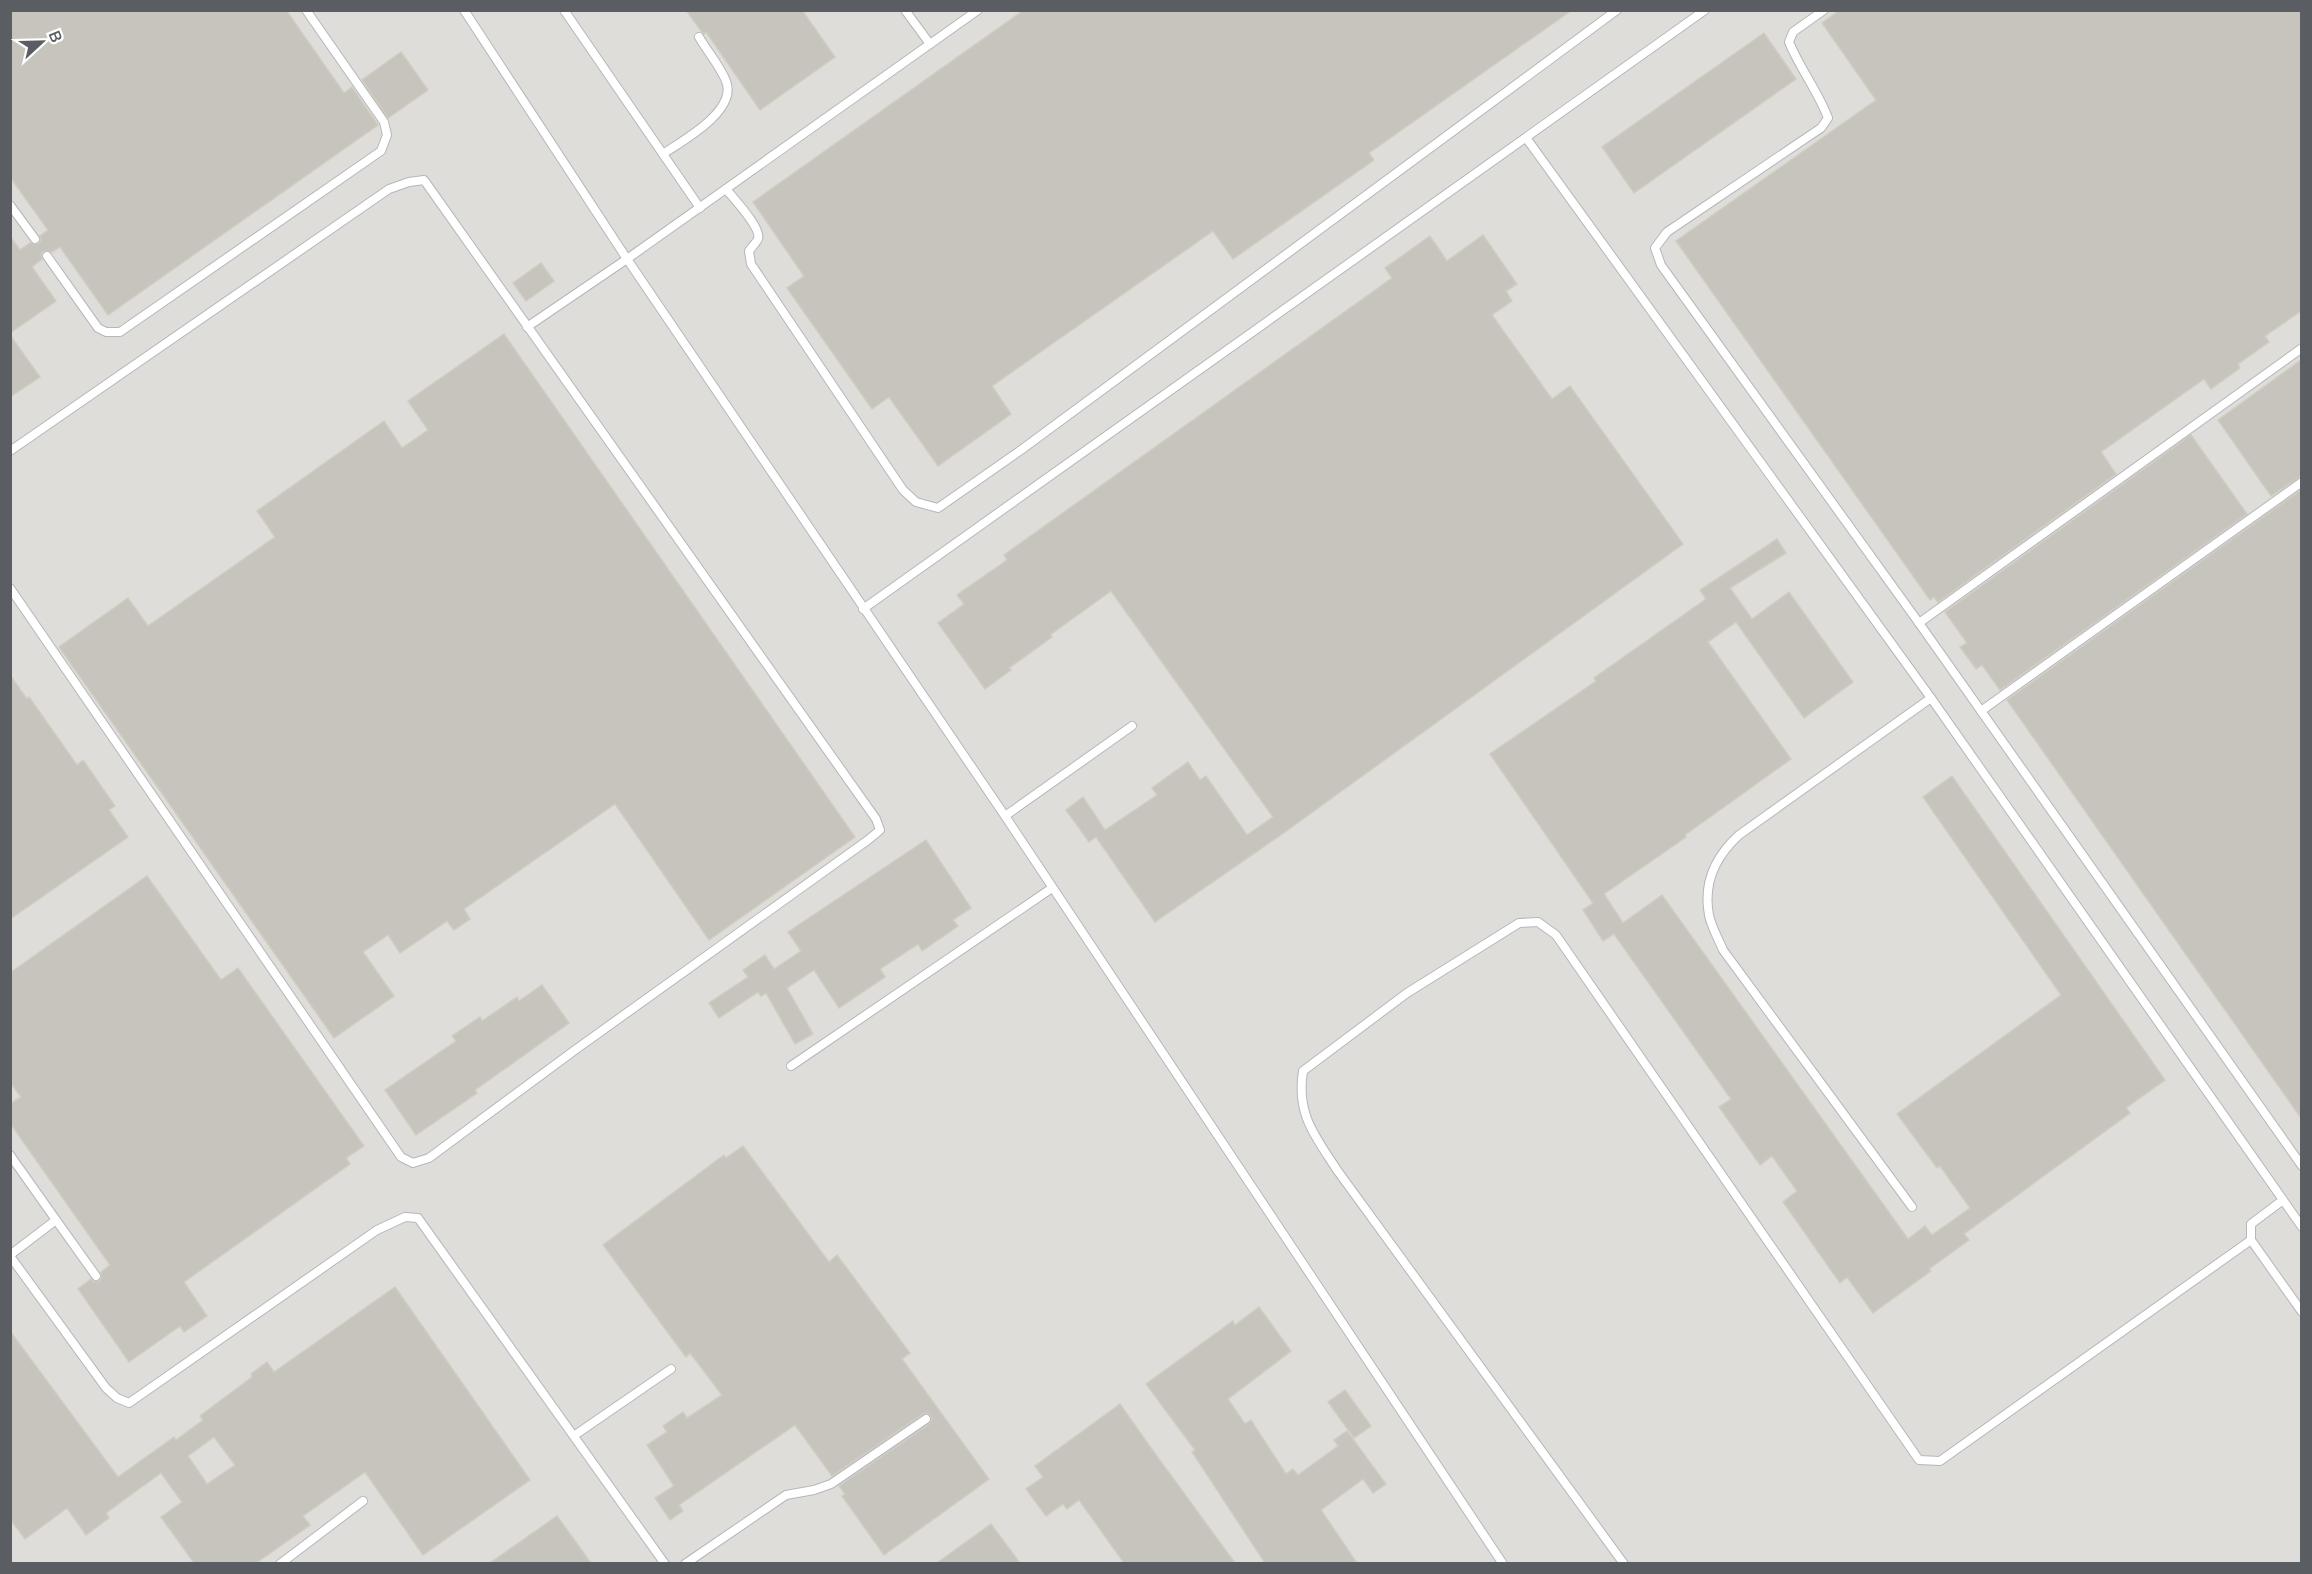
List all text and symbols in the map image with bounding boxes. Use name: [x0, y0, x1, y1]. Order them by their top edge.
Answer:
north arrow: [12, 12, 72, 72]
text: B: [43, 28, 67, 46]

